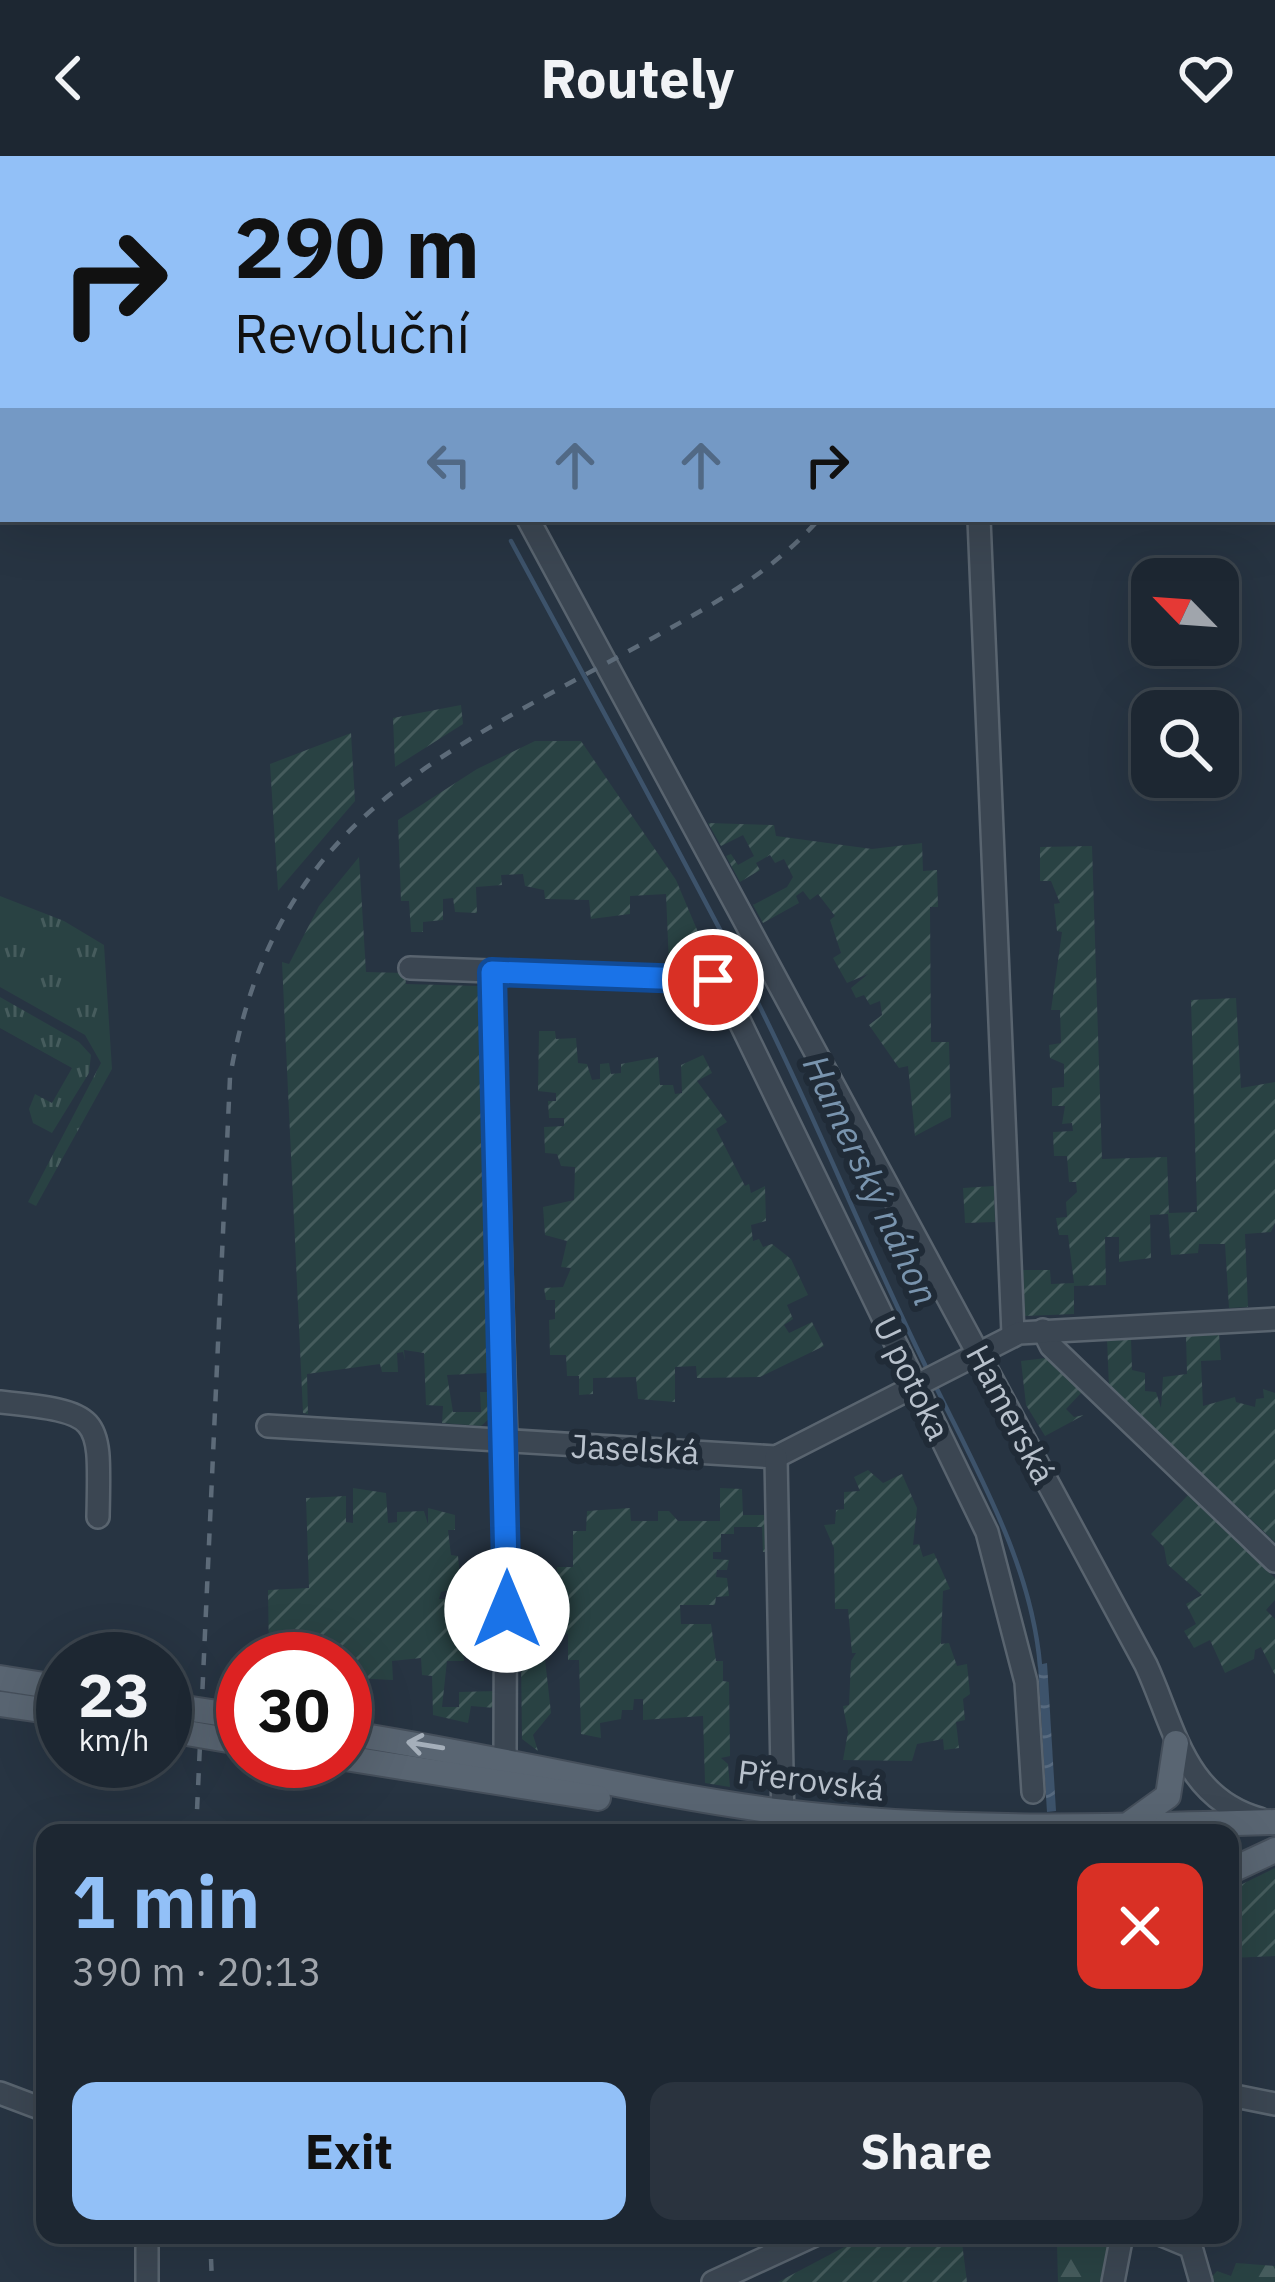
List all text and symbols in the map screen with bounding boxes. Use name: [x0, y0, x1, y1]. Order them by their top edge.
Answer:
text: Routely: [541, 43, 734, 113]
icon: back: [36, 45, 102, 111]
icon: heart: [1173, 45, 1239, 111]
text: 290 m: [234, 192, 480, 301]
icon: right: [36, 204, 192, 360]
text: Revoluční: [234, 298, 470, 368]
icon: left: [416, 432, 482, 498]
icon: ahead: [542, 432, 608, 498]
icon: ahead: [668, 432, 734, 498]
icon: right: [794, 432, 860, 498]
north arrow: [1131, 558, 1239, 666]
map controls: [1131, 558, 1239, 798]
button: search: [1131, 690, 1239, 798]
pin: [662, 929, 764, 1031]
icon: arrive: [680, 947, 746, 1013]
water label: Hamerský náhon: [793, 1047, 950, 1313]
street label: U potoka: [864, 1309, 961, 1447]
street label: Hamerská: [957, 1337, 1066, 1490]
street label: Jaselská: [570, 1424, 700, 1473]
position arrow: [444, 1547, 570, 1673]
speed limit sign: 30: [216, 1632, 372, 1788]
text: 23: [78, 1655, 150, 1734]
text: km/h: [79, 1720, 149, 1759]
one-way arrow: [407, 1733, 446, 1756]
street label: Přerovská: [735, 1749, 887, 1810]
text: 1 min: [72, 1854, 260, 1948]
button: close: [1077, 1863, 1203, 1989]
text: 390 m · 20:13: [72, 1946, 322, 1997]
button: Exit: [72, 2082, 626, 2220]
button: Share: [650, 2082, 1203, 2220]

